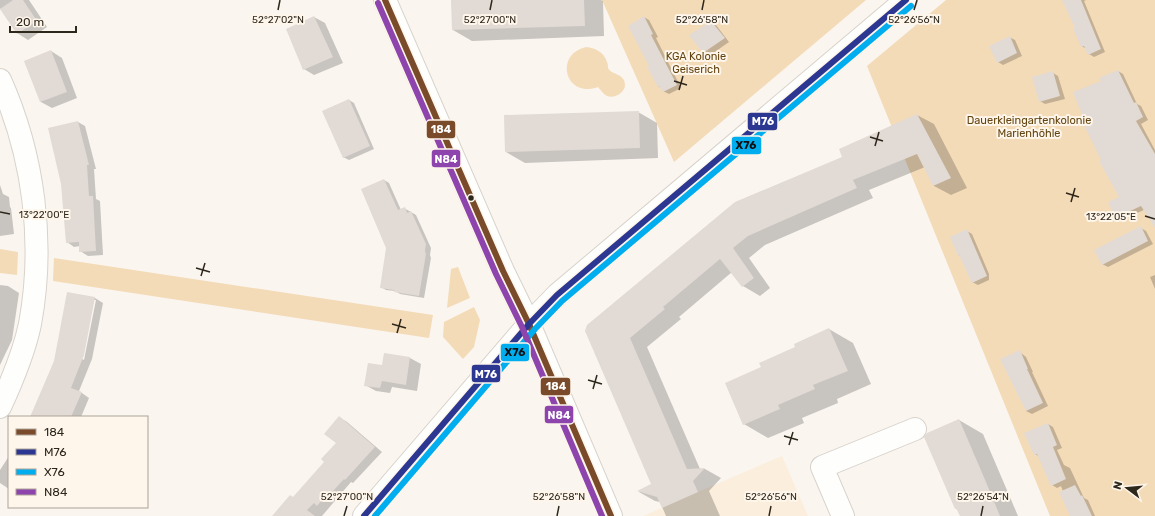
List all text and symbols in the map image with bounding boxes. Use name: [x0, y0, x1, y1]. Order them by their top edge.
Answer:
scale bar: [10, 8, 76, 34]
text: 52°27'02"N: [252, 14, 304, 26]
text: 52°27'00"N: [464, 14, 516, 26]
text: 52°26'58"N: [676, 14, 728, 26]
text: 52°26'56"N: [888, 14, 940, 26]
text: 20 m: [16, 15, 44, 29]
park label: KGA Kolonie Geiserich: [666, 50, 726, 76]
line badge: M76: [747, 112, 778, 131]
park label: Dauerkleingartenkolonie Marienhöhle: [967, 114, 1091, 140]
text: M76: [752, 115, 774, 128]
line badge: 184: [426, 120, 456, 139]
text: 184: [431, 123, 452, 136]
line badge: X76: [731, 136, 762, 155]
text: X76: [736, 139, 756, 152]
line badge: N84: [431, 149, 461, 168]
text: N84: [435, 153, 458, 166]
unlabelled marker: [466, 193, 476, 203]
text: 13°22'00"E: [19, 209, 69, 221]
text: 13°22'05"E: [1086, 211, 1136, 223]
line badge: X76: [500, 343, 530, 362]
text: X76: [505, 346, 525, 359]
line badge: M76: [471, 364, 501, 383]
text: M76: [475, 368, 497, 381]
line badge: 184: [540, 377, 571, 396]
text: 184: [546, 380, 567, 393]
line badge: N84: [544, 405, 574, 424]
text: N84: [548, 409, 571, 422]
legend: [8, 416, 148, 508]
text: 184: [44, 425, 65, 439]
text: M76: [44, 445, 67, 459]
text: X76: [44, 465, 65, 479]
north arrow: [1107, 468, 1147, 508]
text: N: [1111, 480, 1125, 491]
text: N84: [44, 485, 68, 499]
text: 52°27'00"N: [321, 491, 373, 503]
text: 52°26'58"N: [533, 491, 585, 503]
text: 52°26'56"N: [745, 491, 797, 503]
text: 52°26'54"N: [957, 491, 1009, 503]

